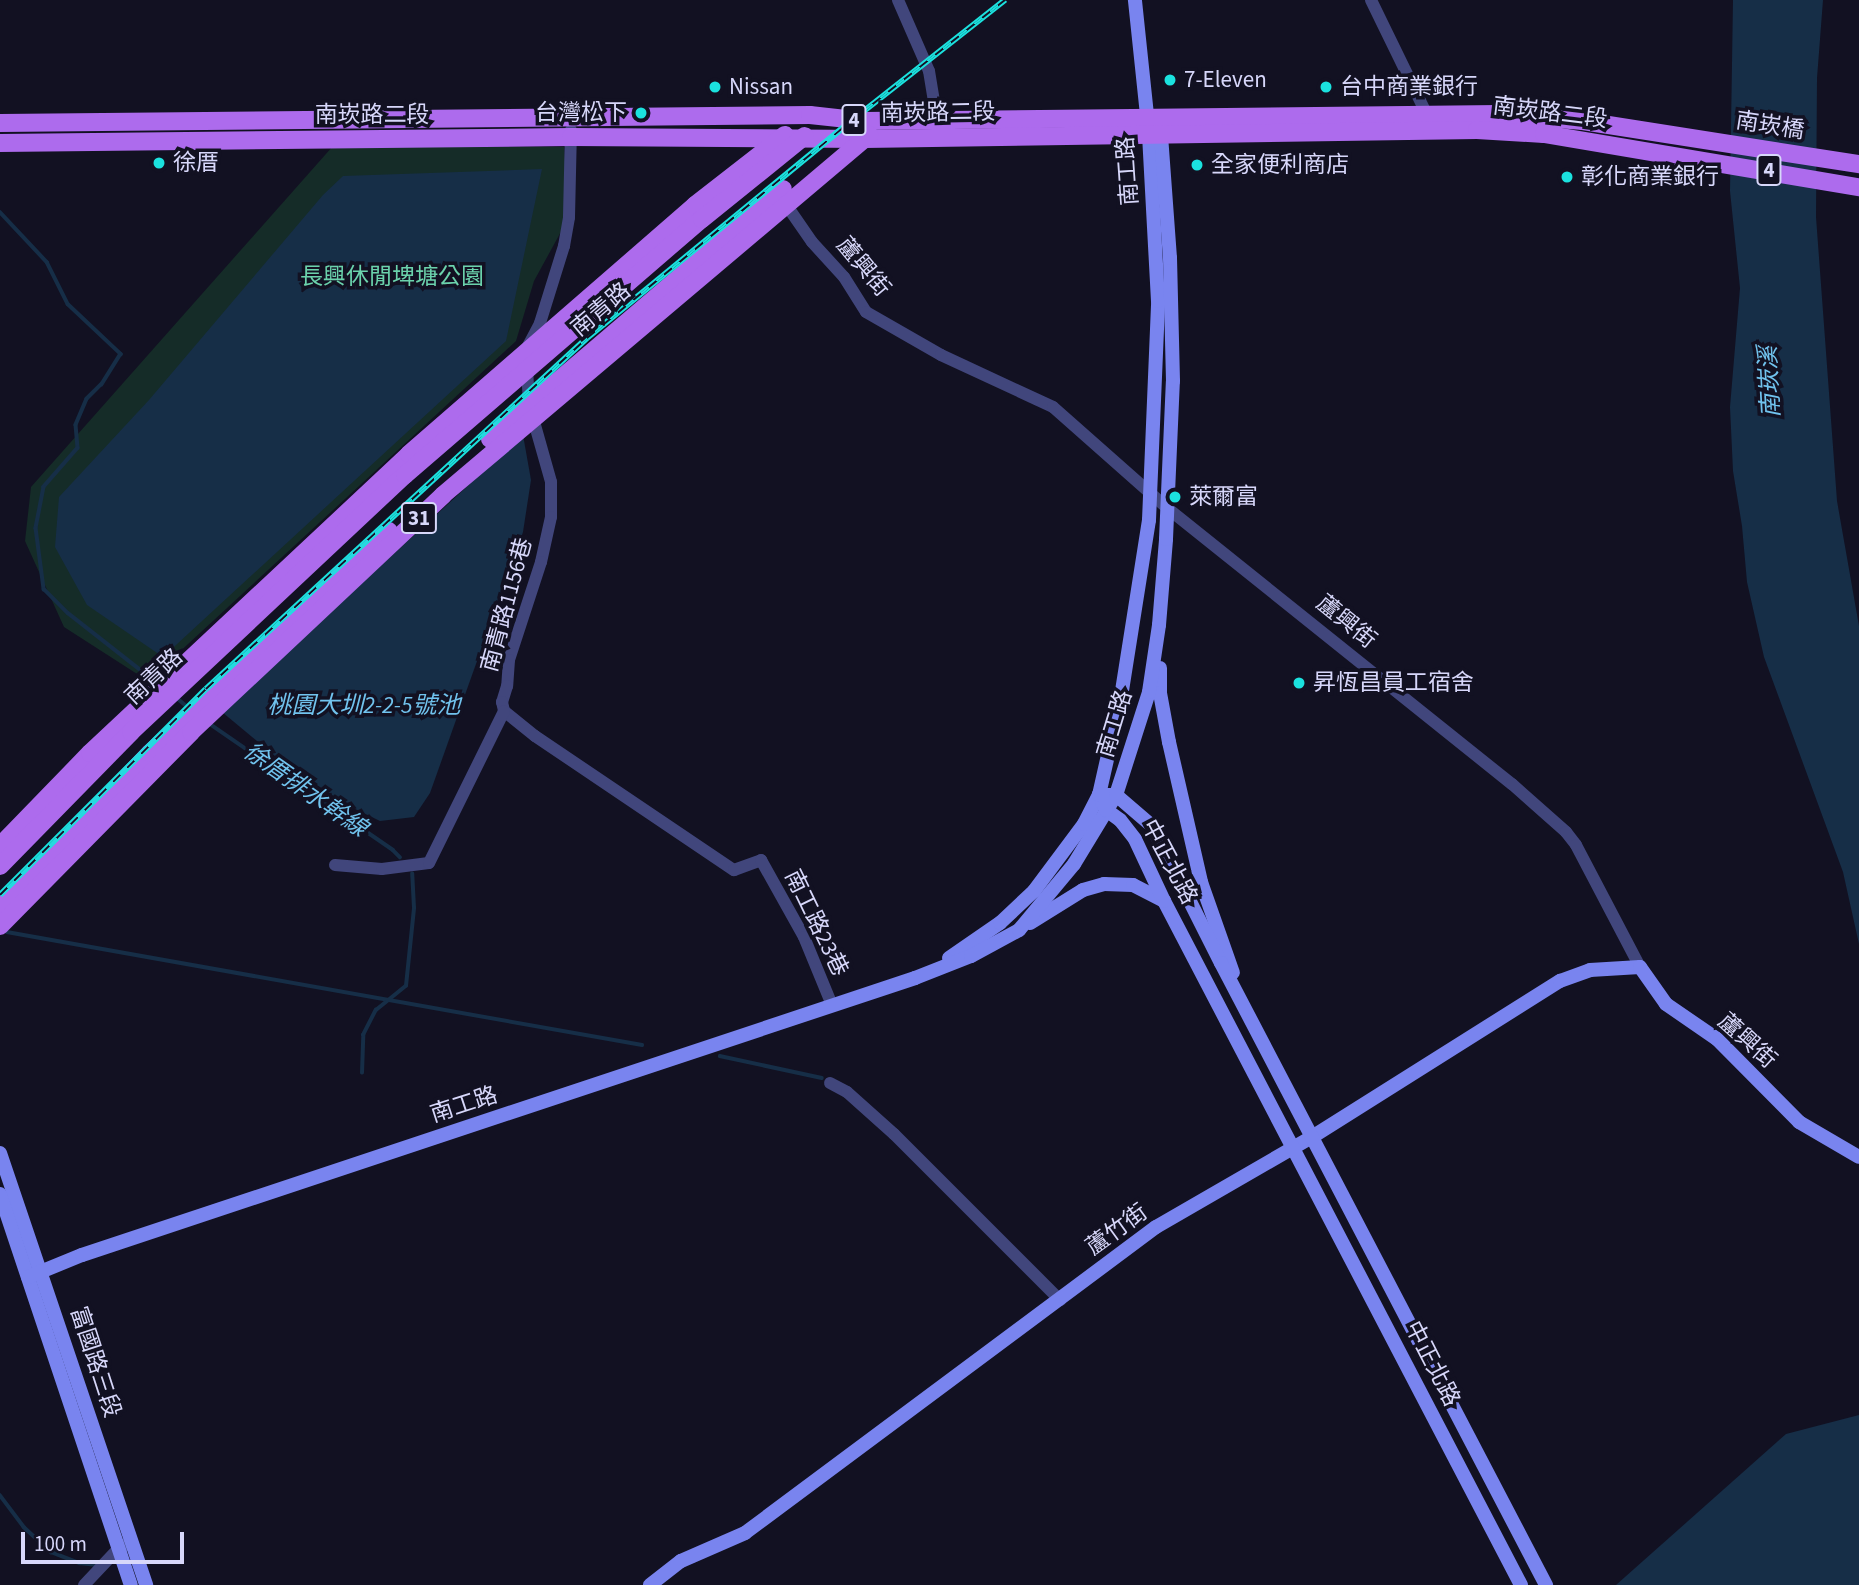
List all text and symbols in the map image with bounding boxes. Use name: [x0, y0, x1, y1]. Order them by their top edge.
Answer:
place label: 7-Eleven: [1184, 66, 1267, 94]
marker: 7-Eleven: [1162, 72, 1178, 88]
place label: Nissan: [729, 73, 793, 101]
place label: 台中商業銀行: [1340, 73, 1478, 101]
marker: Nissan: [707, 79, 723, 95]
marker: 台中商業銀行: [1318, 79, 1334, 95]
street label: 南崁路二段: [1491, 92, 1609, 134]
street label: 南崁路二段: [880, 98, 996, 128]
place label: 台灣松下: [535, 99, 627, 127]
street label: 南崁路二段: [315, 101, 429, 129]
road number: 4: [840, 102, 868, 138]
marker: 台灣松下: [633, 105, 649, 121]
street label: 南崁橋: [1734, 107, 1806, 145]
street label: 南工路: [1112, 136, 1144, 206]
place label: 徐厝: [173, 149, 219, 177]
place label: 全家便利商店: [1211, 151, 1349, 179]
road number: 4: [1755, 152, 1783, 188]
marker: 徐厝: [151, 155, 167, 171]
marker: 全家便利商店: [1189, 157, 1205, 173]
place label: 彰化商業銀行: [1581, 163, 1719, 191]
marker: 彰化商業銀行: [1559, 169, 1575, 185]
street label: 蘆興街: [830, 232, 896, 302]
park label: 長興休閒埤塘公園: [300, 263, 484, 291]
street label: 南青路: [566, 277, 636, 343]
water label: 南崁溪: [1754, 345, 1786, 419]
place label: 萊爾富: [1189, 483, 1258, 511]
marker: 萊爾富: [1167, 489, 1183, 505]
road number: 31: [400, 500, 438, 536]
street label: 南青路1156巷: [476, 535, 538, 675]
street label: 蘆興街: [1311, 590, 1381, 654]
street label: 南青路: [119, 643, 189, 711]
place label: 昇恆昌員工宿舍: [1313, 669, 1474, 697]
marker: 昇恆昌員工宿舍: [1291, 675, 1307, 691]
street label: 南工路: [1092, 687, 1138, 761]
water label: 桃園大圳2-2-5號池: [268, 692, 460, 720]
water label: 徐厝排水幹線: [238, 737, 372, 843]
street label: 中正北路: [1135, 815, 1203, 909]
street label: 南工路23巷: [778, 865, 854, 981]
street label: 蘆興街: [1712, 1008, 1782, 1074]
street label: 南工路: [427, 1081, 501, 1129]
street label: 蘆竹街: [1081, 1199, 1153, 1261]
street label: 富國路三段: [64, 1303, 126, 1421]
street label: 中正北路: [1399, 1317, 1465, 1411]
scale bar: [24, 1518, 187, 1562]
text: 100 m: [34, 1529, 87, 1559]

